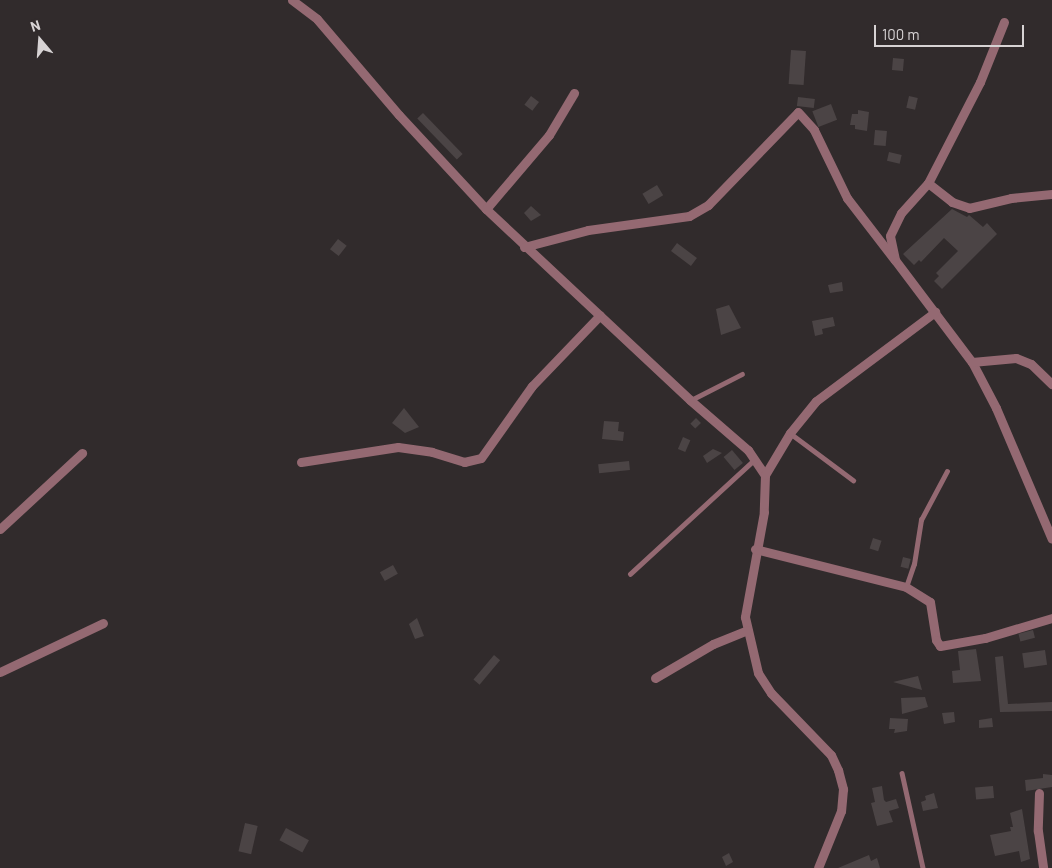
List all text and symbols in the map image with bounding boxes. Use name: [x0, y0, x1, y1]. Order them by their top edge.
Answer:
north arrow: [15, 15, 65, 65]
scale bar: [877, 15, 1027, 47]
text: N: [28, 16, 42, 35]
text: 100 m: [882, 25, 920, 43]

